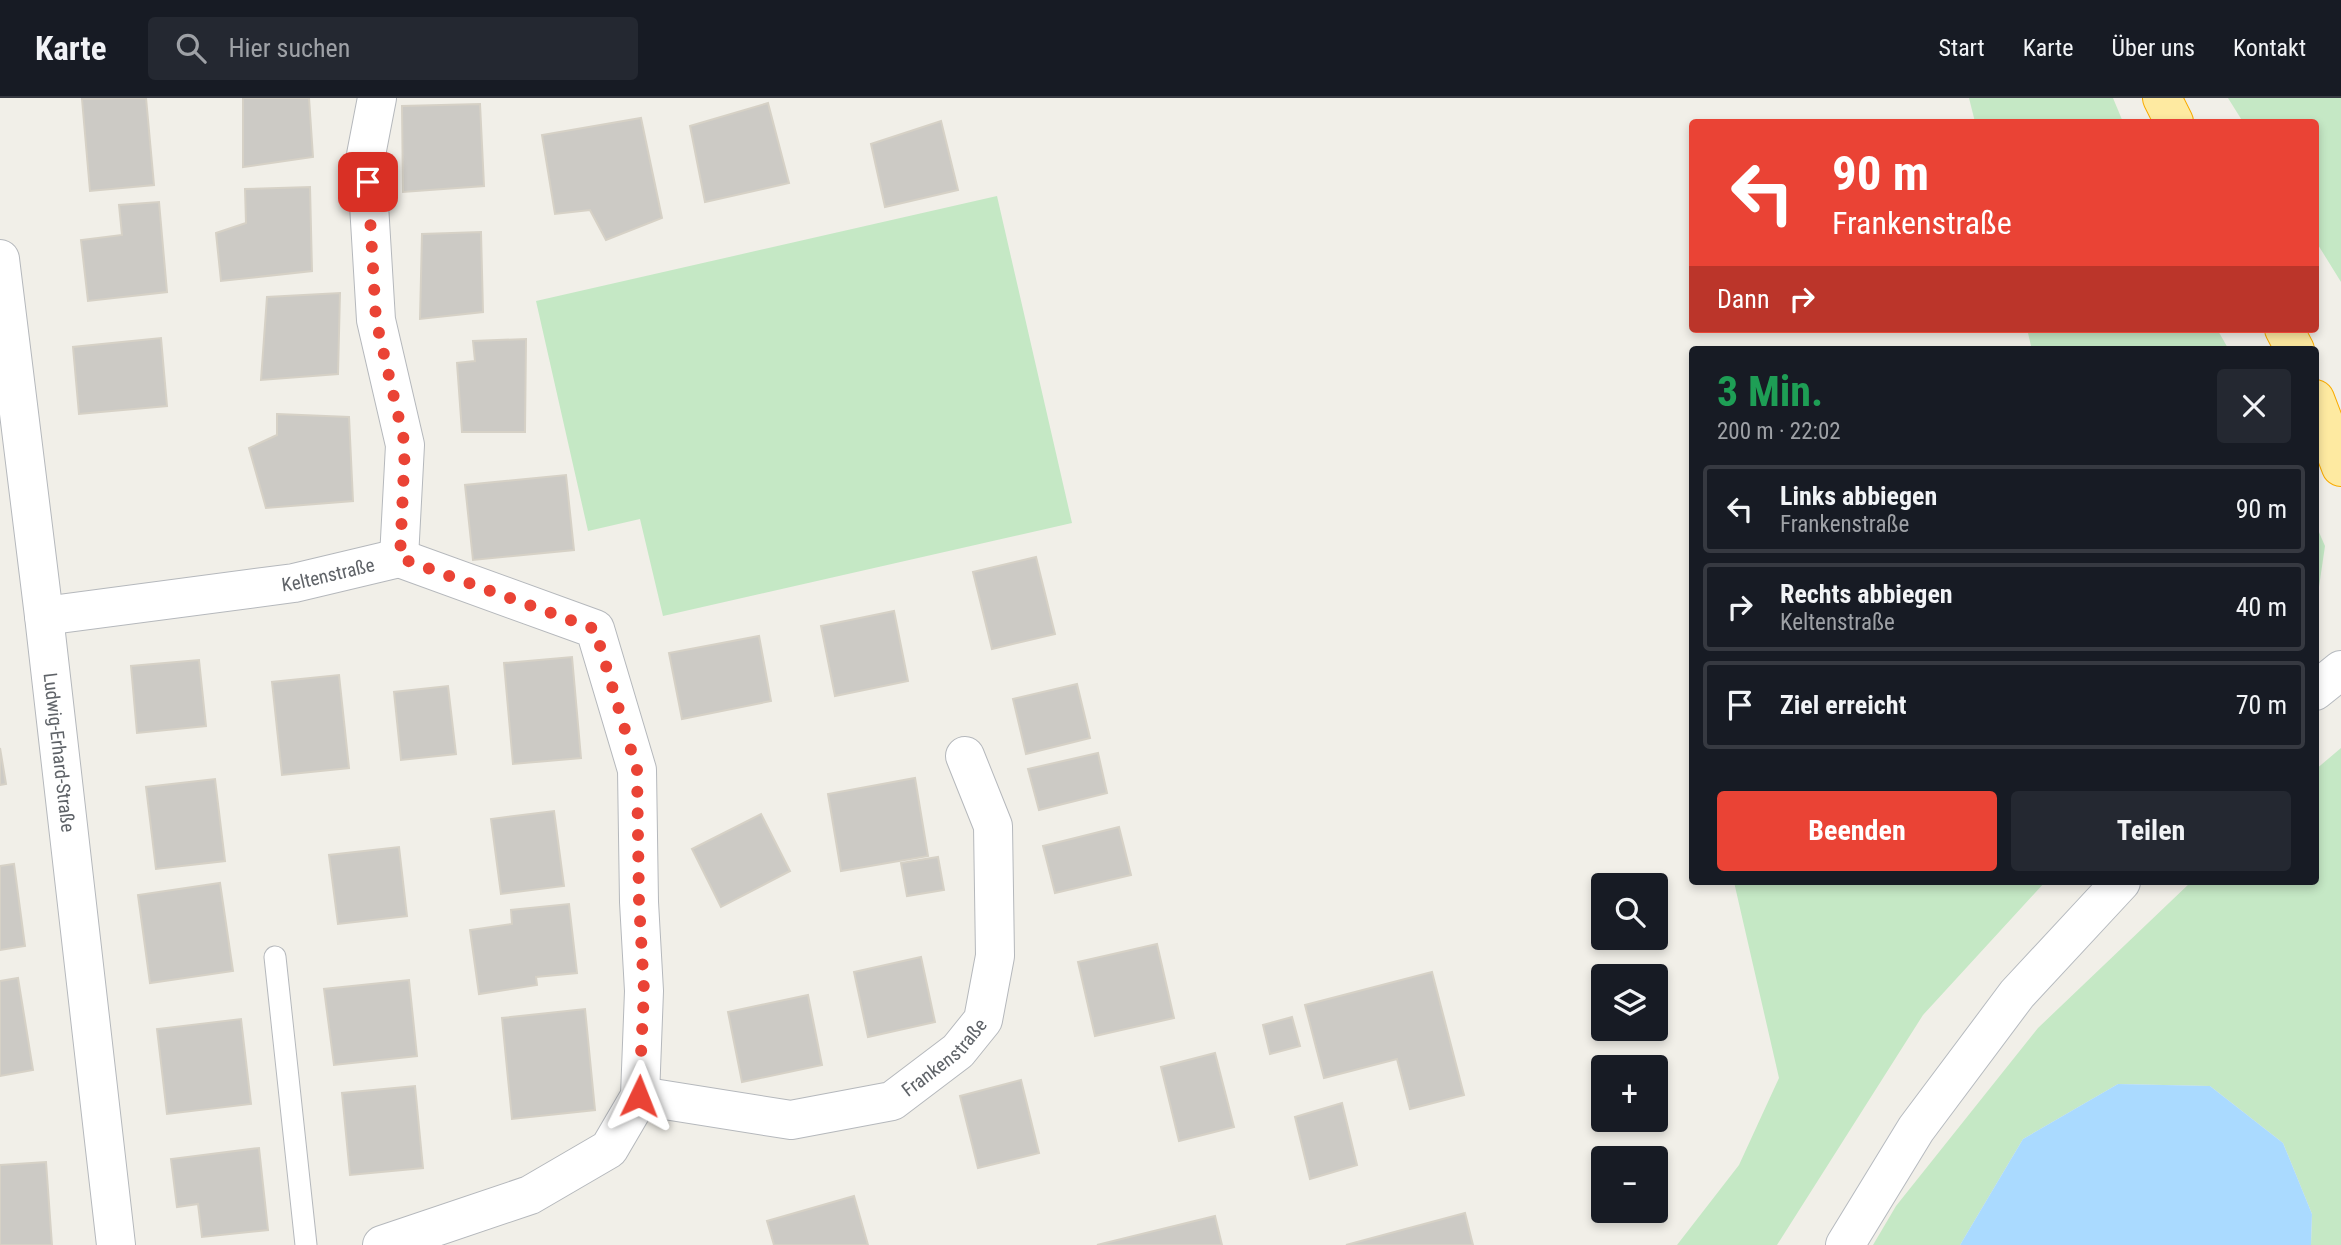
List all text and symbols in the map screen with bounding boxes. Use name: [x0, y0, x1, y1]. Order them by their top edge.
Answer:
search box: [148, 17, 638, 80]
text: Karte: [35, 29, 106, 68]
icon: search: [172, 29, 210, 67]
text: Hier suchen: [228, 33, 350, 63]
text: Start: [1939, 34, 1985, 62]
text: Karte: [2023, 34, 2073, 62]
text: Über uns: [2111, 34, 2195, 62]
text: Kontakt: [2233, 34, 2306, 62]
text: 90 m: [1832, 145, 1929, 202]
icon: left: [1717, 147, 1808, 238]
pin: [338, 152, 398, 212]
icon: arrive: [349, 163, 387, 201]
text: Frankenstraße: [1832, 204, 2012, 242]
icon: right: [1783, 280, 1821, 318]
text: Dann: [1717, 284, 1769, 314]
text: 3 Min.: [1717, 367, 1823, 416]
button: close: [2217, 369, 2291, 443]
text: 200 m · 22:02: [1717, 418, 1841, 445]
text: Links abbiegen: [1780, 481, 1937, 511]
icon: left: [1721, 490, 1759, 528]
text: 90 m: [2236, 494, 2287, 524]
text: Frankenstraße: [1780, 511, 1909, 538]
street label: Keltenstraße: [280, 553, 377, 596]
text: Rechts abbiegen: [1780, 579, 1953, 609]
icon: right: [1721, 588, 1759, 626]
text: 40 m: [2236, 592, 2287, 622]
text: Keltenstraße: [1780, 609, 1895, 636]
street label: Ludwig-Erhard-Straße: [39, 671, 80, 833]
icon: arrive: [1721, 686, 1759, 724]
text: Ziel erreicht: [1780, 690, 1906, 720]
text: 70 m: [2236, 690, 2287, 720]
button: Beenden: [1717, 791, 1997, 871]
button: Teilen: [2011, 791, 2291, 871]
map controls: [1591, 873, 1668, 1223]
button: search: [1591, 873, 1668, 950]
button: layers: [1591, 964, 1668, 1041]
street label: Frankenstraße: [897, 1013, 991, 1101]
button: +: [1591, 1055, 1668, 1132]
position arrow: [602, 1059, 676, 1133]
button: −: [1591, 1146, 1668, 1223]

